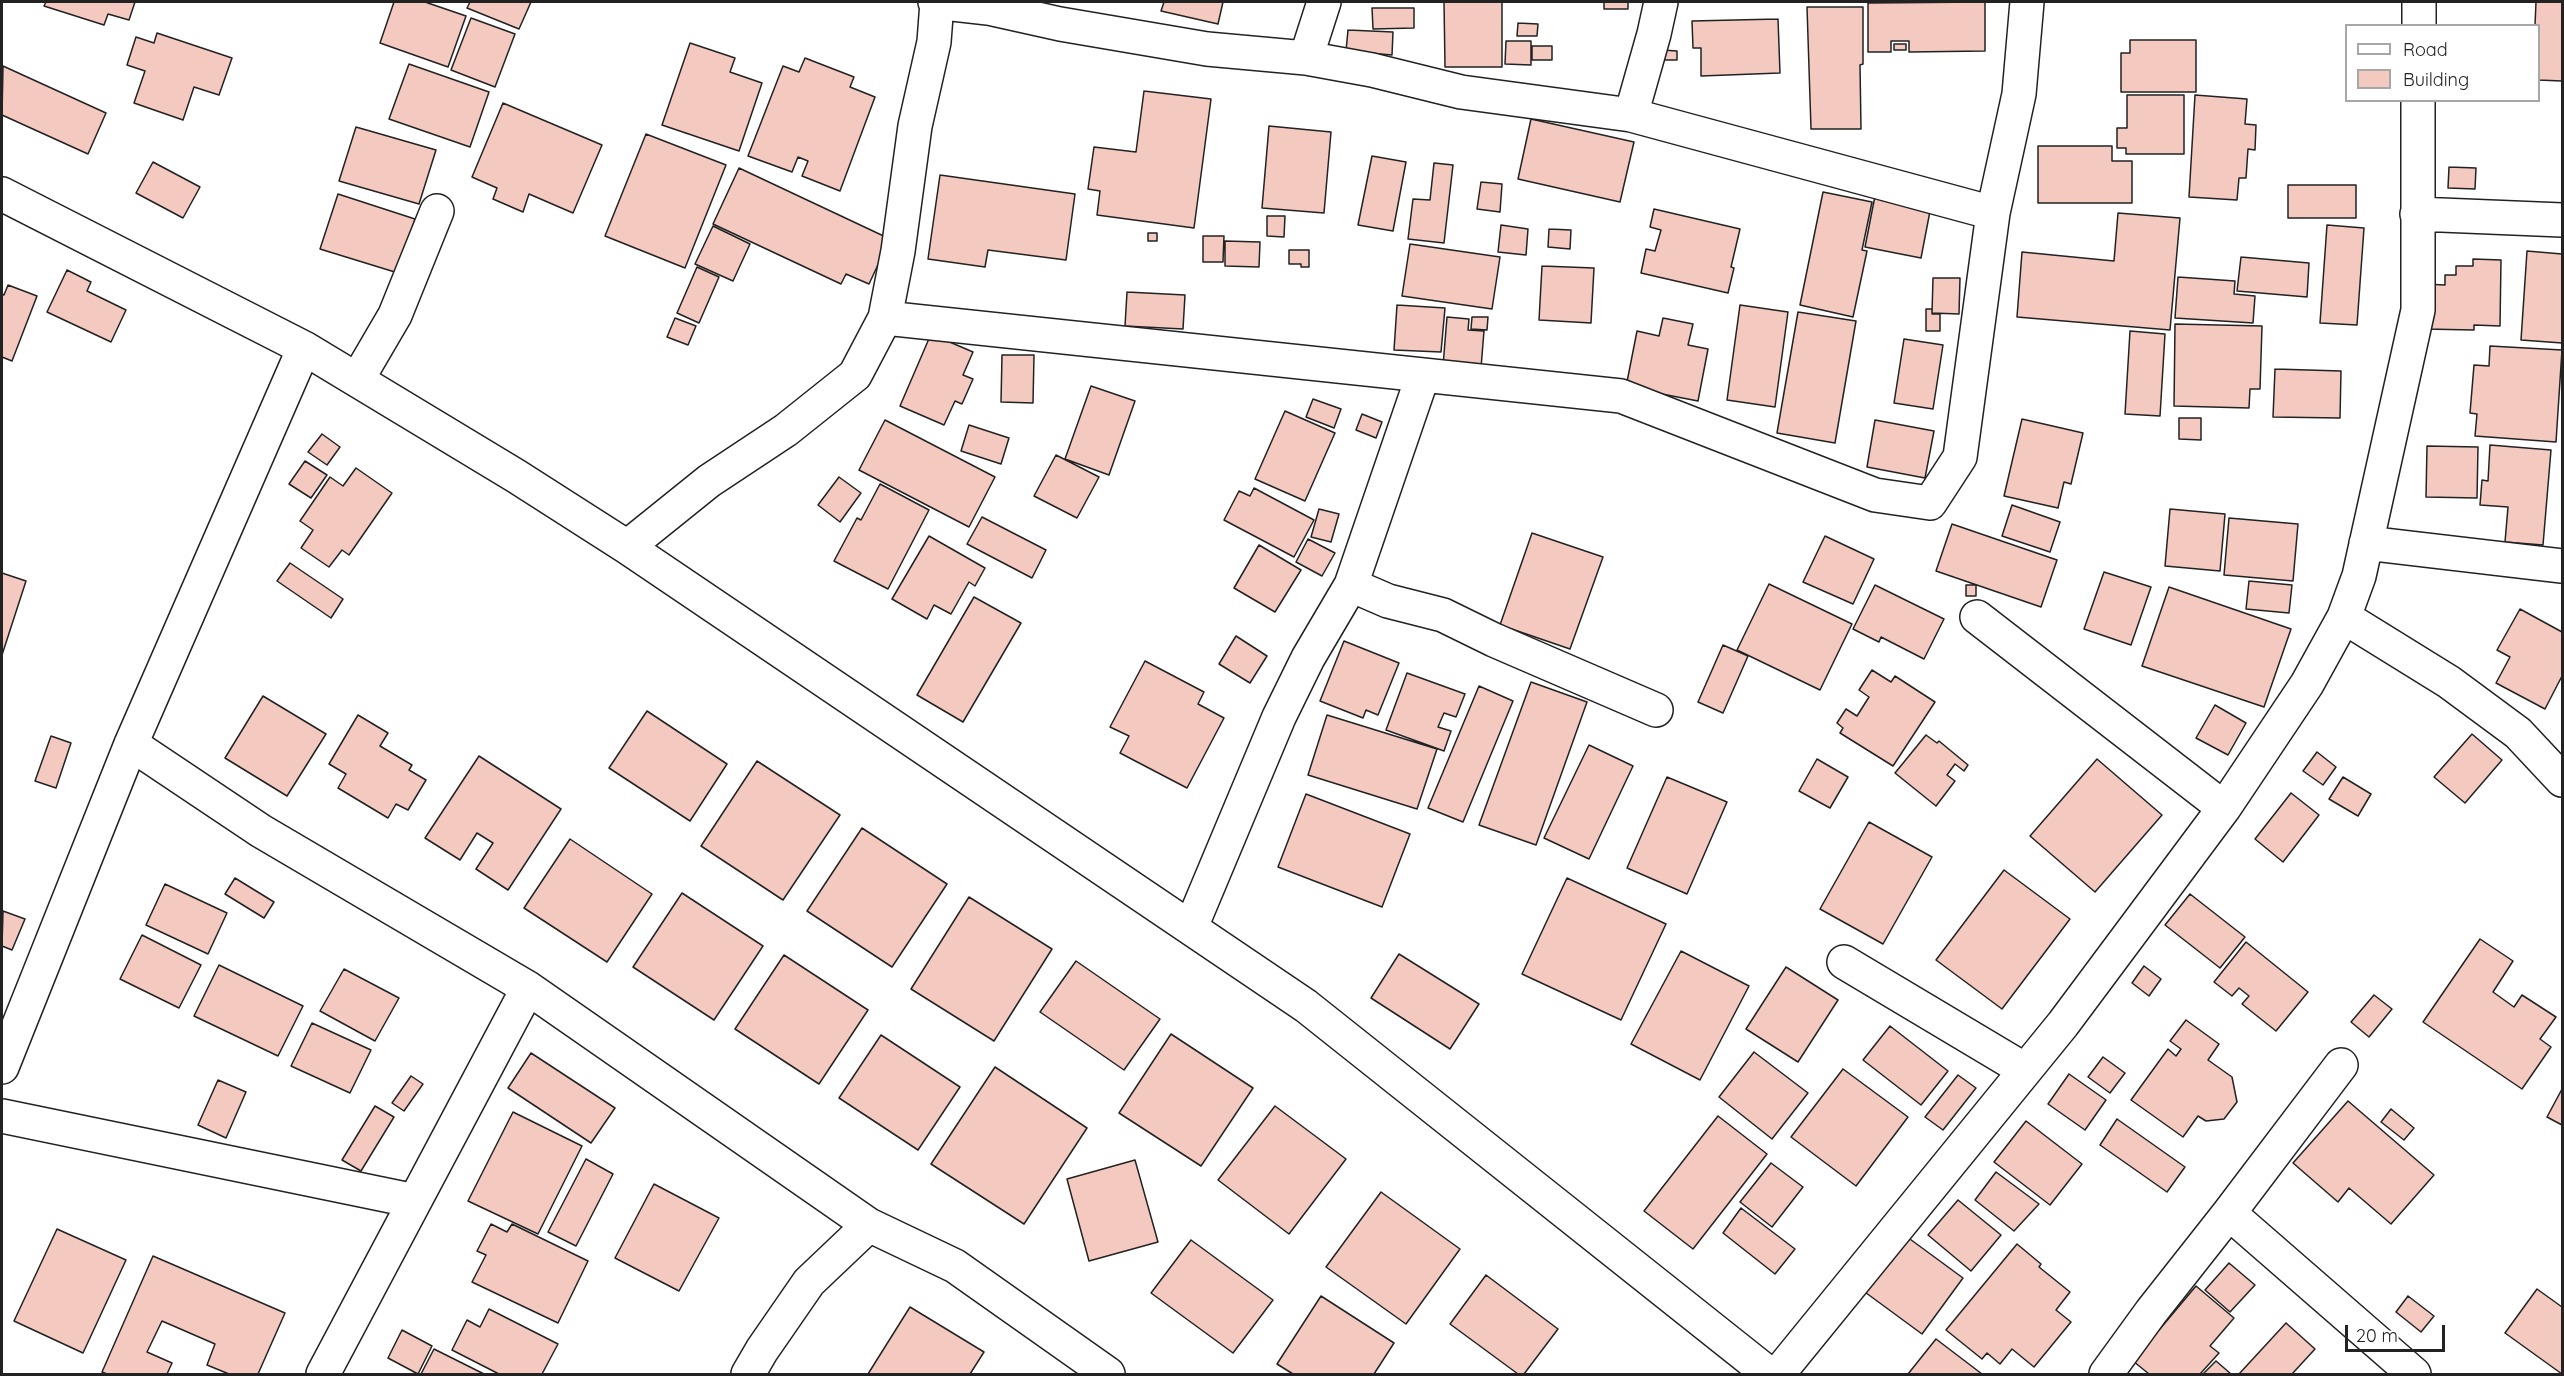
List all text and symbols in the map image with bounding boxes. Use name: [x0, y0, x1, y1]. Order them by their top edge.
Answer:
legend: [2345, 24, 2540, 102]
text: Road: [2403, 38, 2448, 61]
text: Building: [2403, 68, 2469, 91]
scale bar: [2348, 1313, 2448, 1351]
text: 20 m: [2356, 1324, 2398, 1347]

